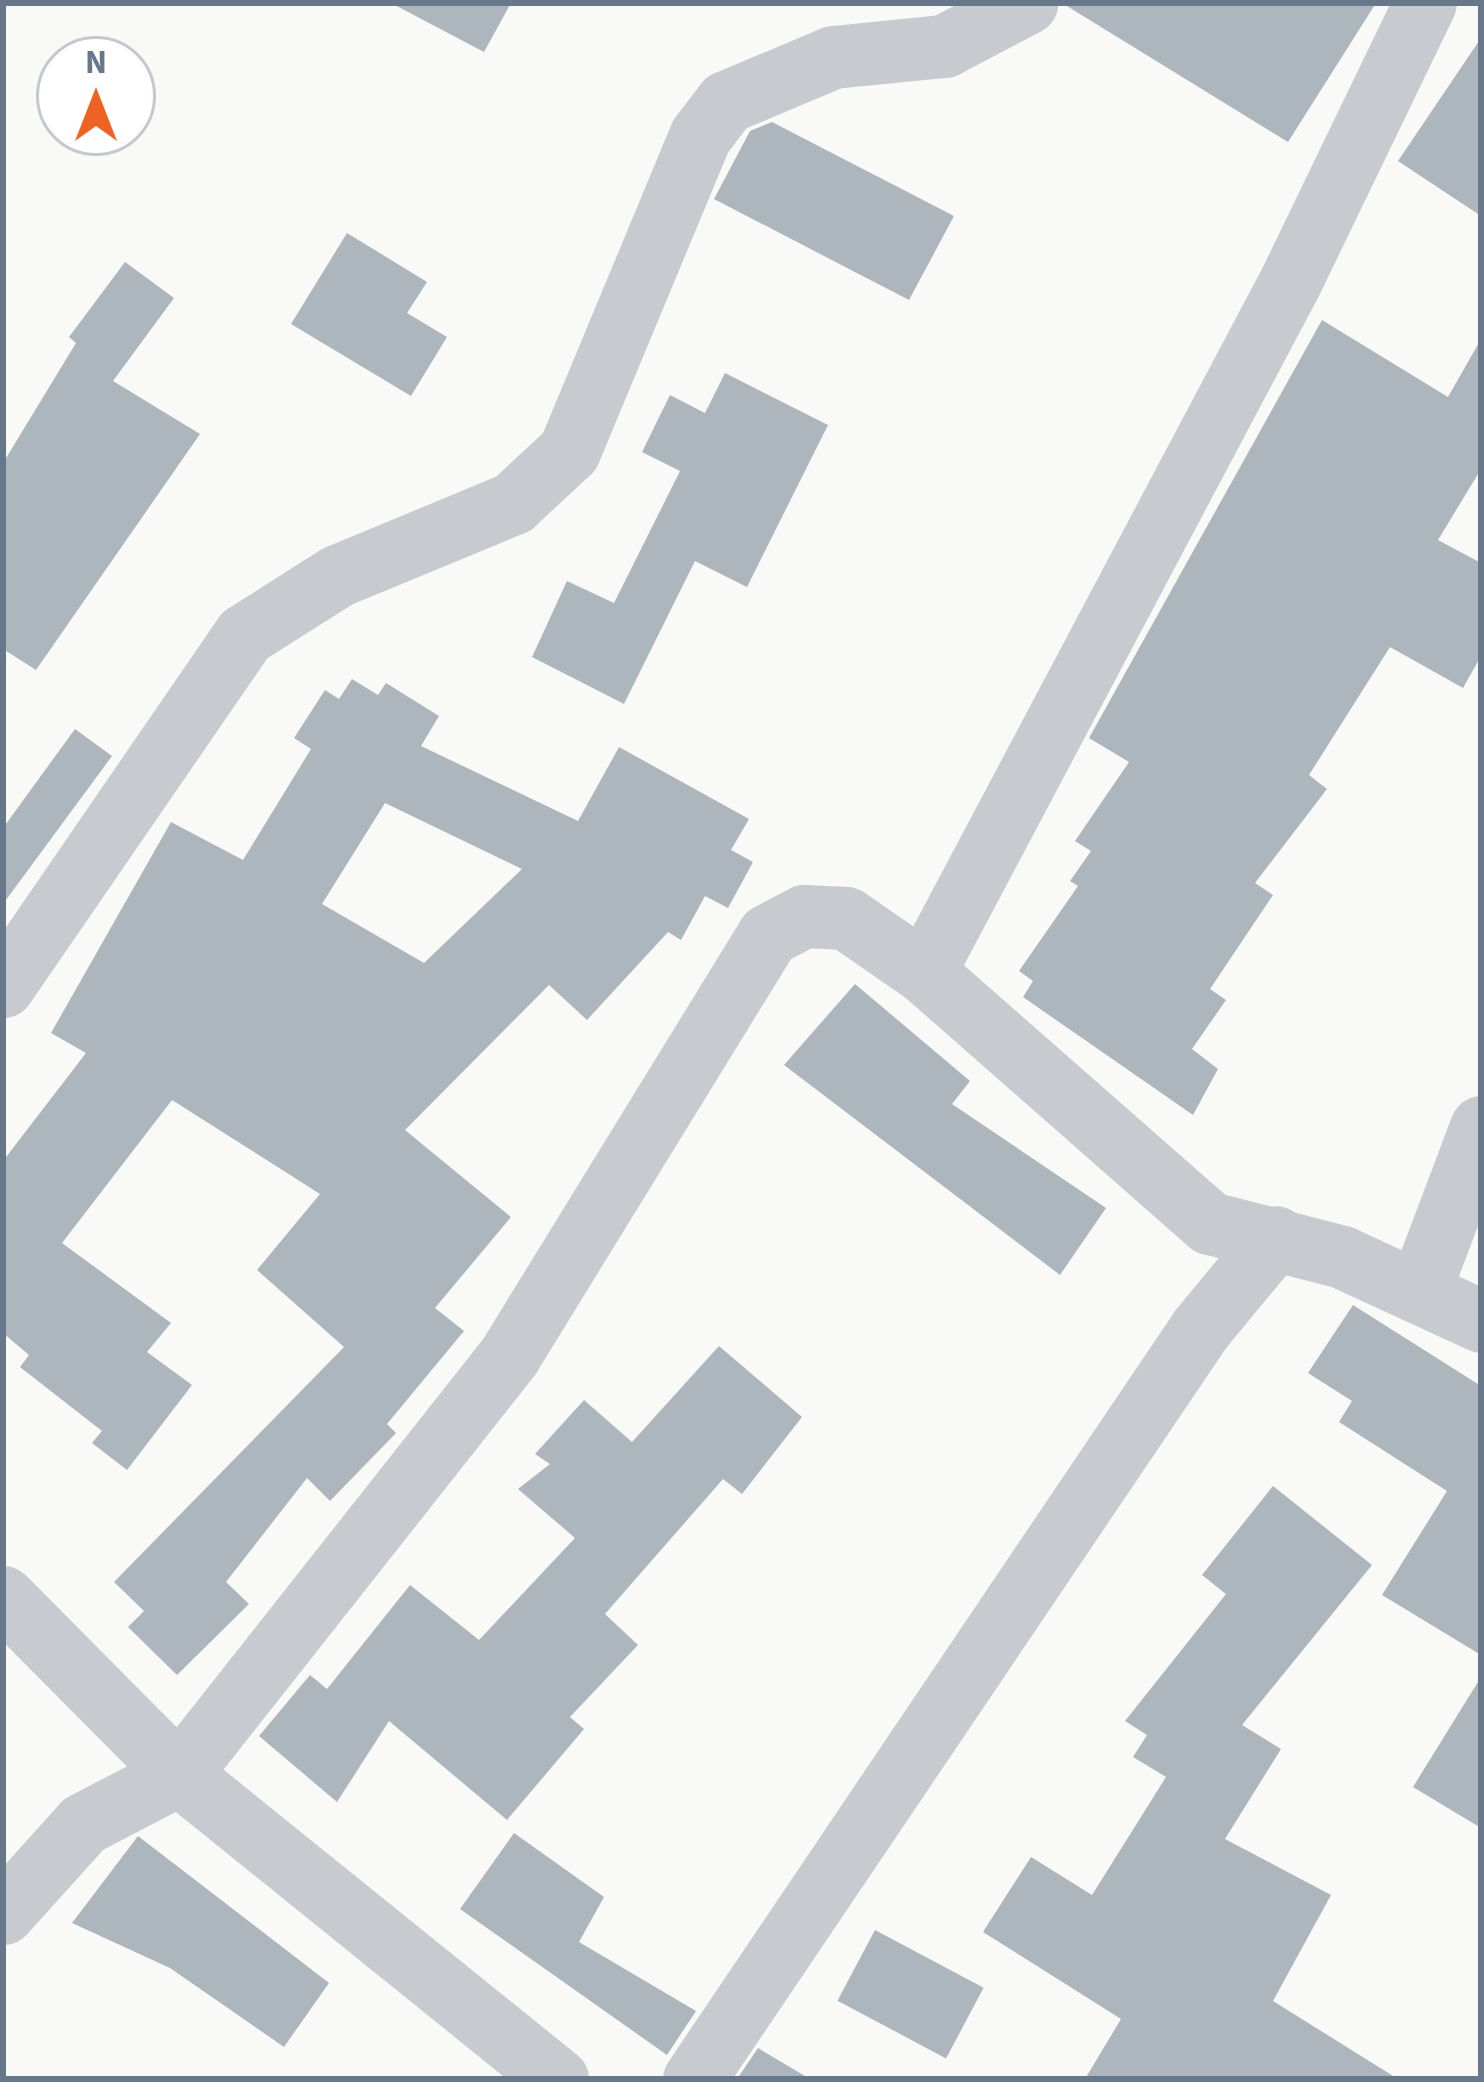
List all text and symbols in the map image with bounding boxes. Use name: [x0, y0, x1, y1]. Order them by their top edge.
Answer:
north arrow: [36, 36, 156, 156]
text: N: [85, 39, 107, 86]

